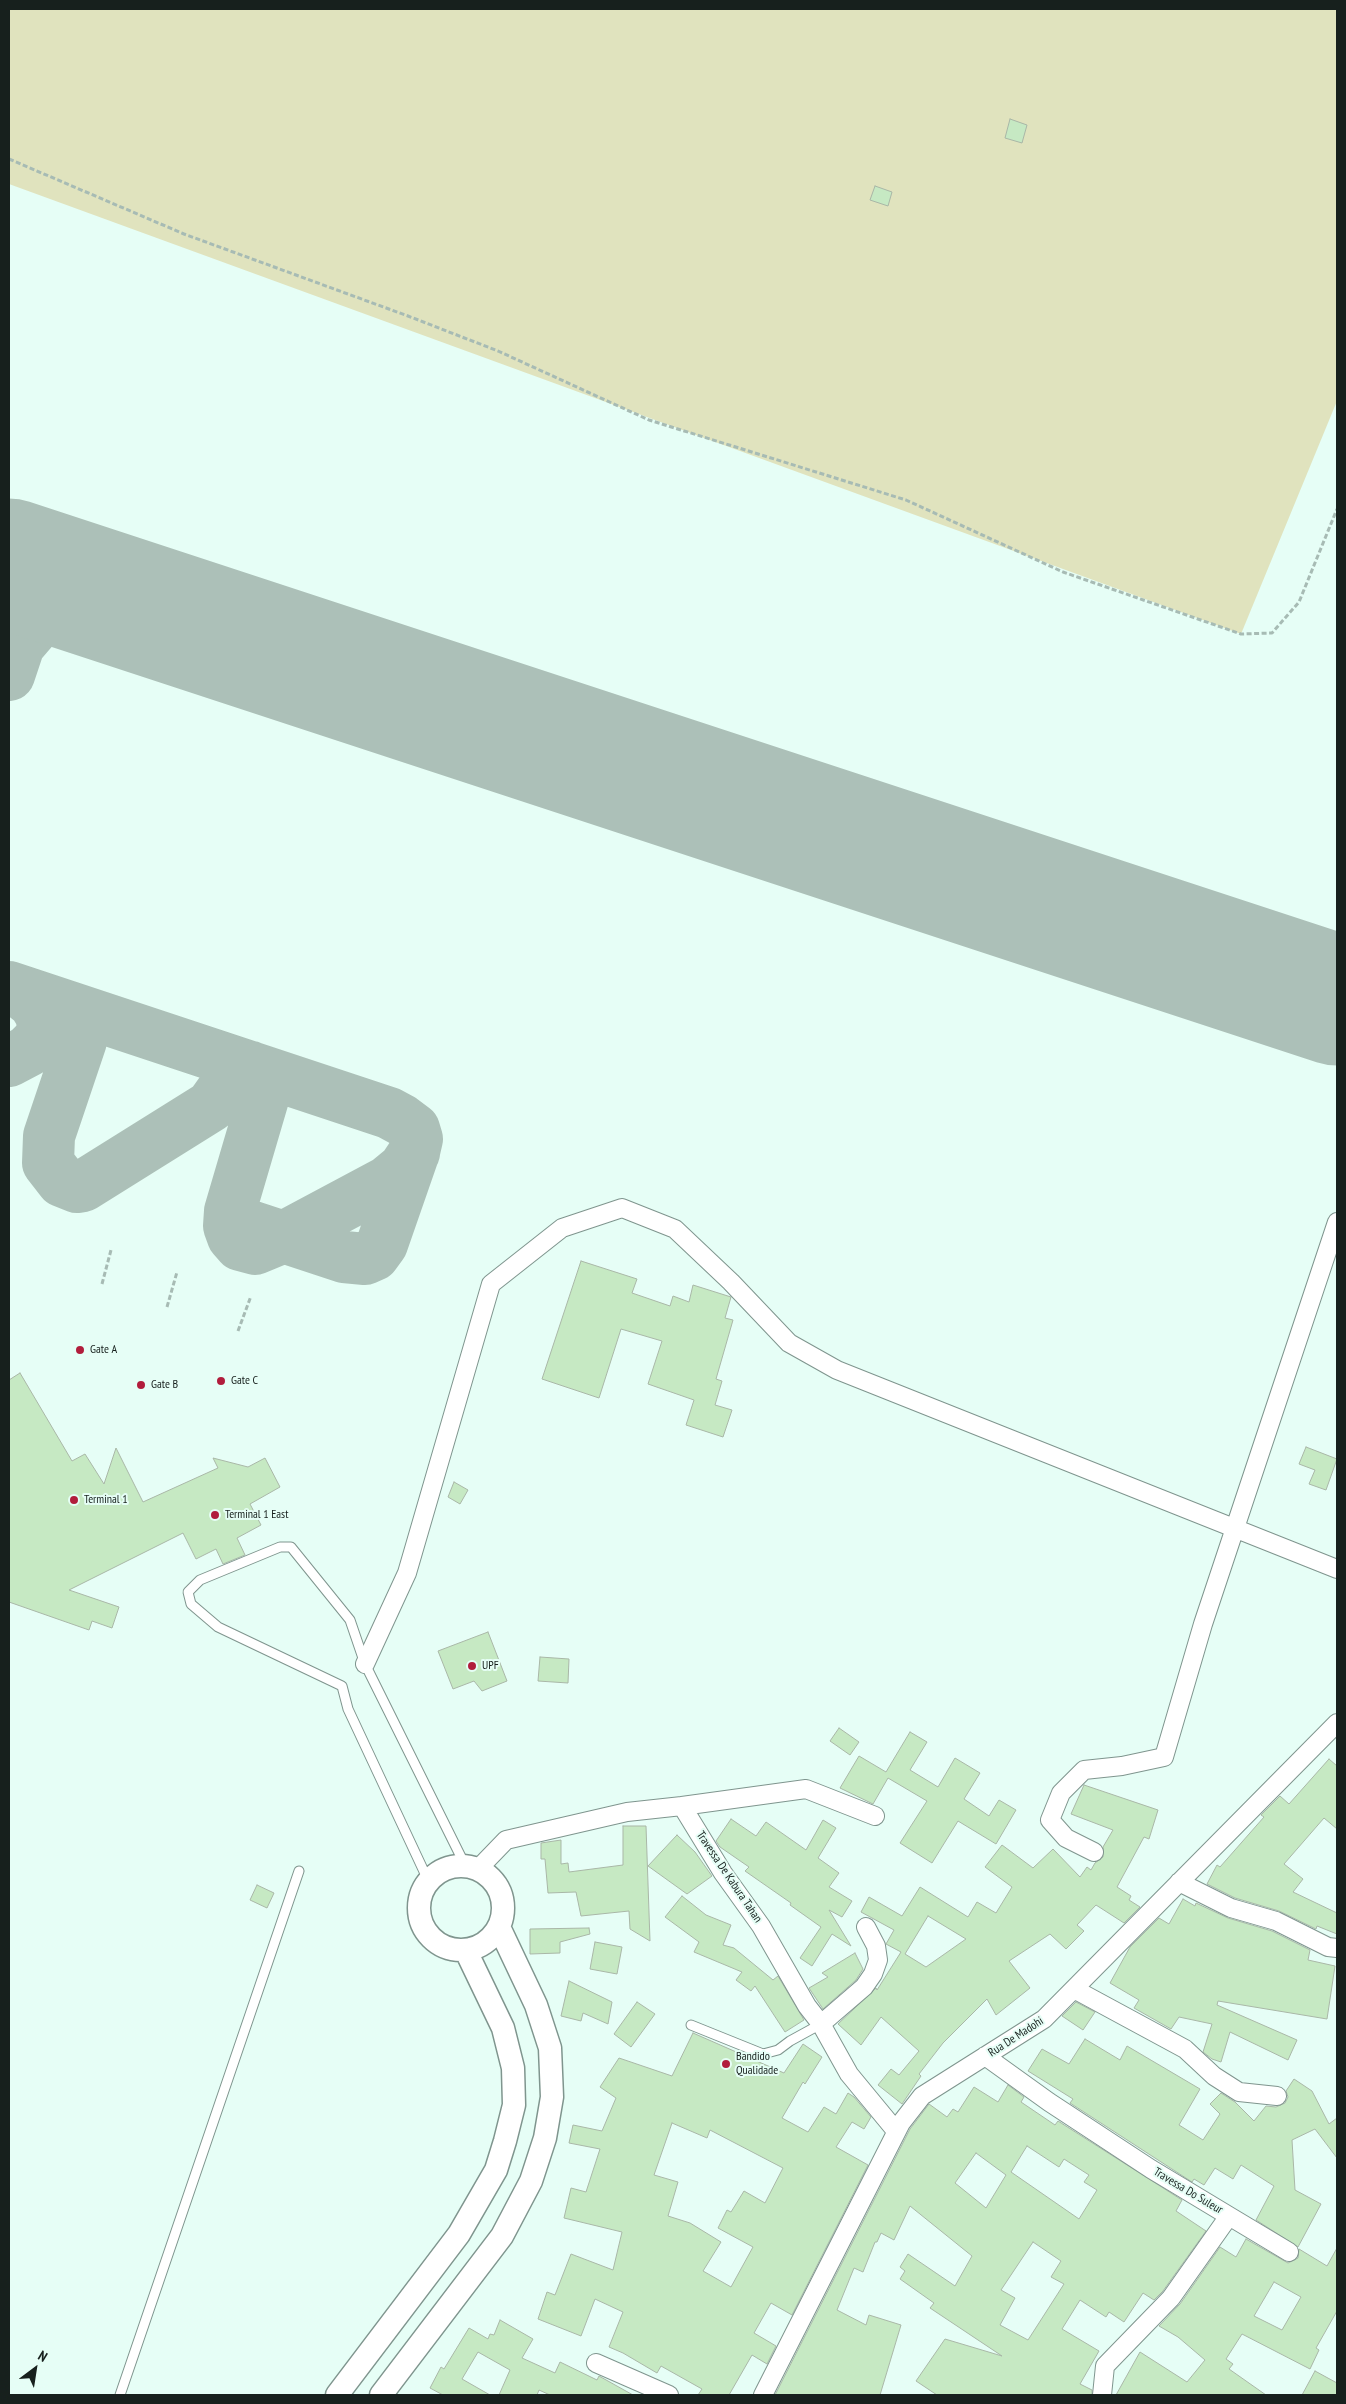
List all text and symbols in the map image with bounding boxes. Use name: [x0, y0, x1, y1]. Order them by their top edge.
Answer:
place label: Gate A: [90, 1343, 117, 1357]
marker: Gate A: [74, 1344, 86, 1356]
place label: Gate C: [231, 1374, 258, 1388]
marker: Gate C: [215, 1375, 227, 1387]
place label: Gate B: [151, 1378, 178, 1392]
marker: Gate B: [135, 1379, 147, 1391]
place label: Terminal 1: [84, 1493, 128, 1507]
marker: Terminal 1: [68, 1494, 80, 1506]
place label: Terminal 1 East: [225, 1508, 288, 1522]
marker: Terminal 1 East: [209, 1509, 221, 1521]
place label: UPF: [482, 1659, 499, 1673]
marker: UPF: [466, 1660, 478, 1672]
street label: Travessa De Kabura Tahan: [693, 1828, 765, 1926]
street label: Rua De Madohi: [986, 2014, 1046, 2060]
place label: Bandido Qualidade: [736, 2050, 778, 2078]
marker: Bandido Qualidade: [720, 2058, 732, 2070]
street label: Travessa Do Suleur: [1151, 2165, 1225, 2217]
north arrow: [10, 2344, 60, 2394]
text: N: [35, 2346, 51, 2366]

